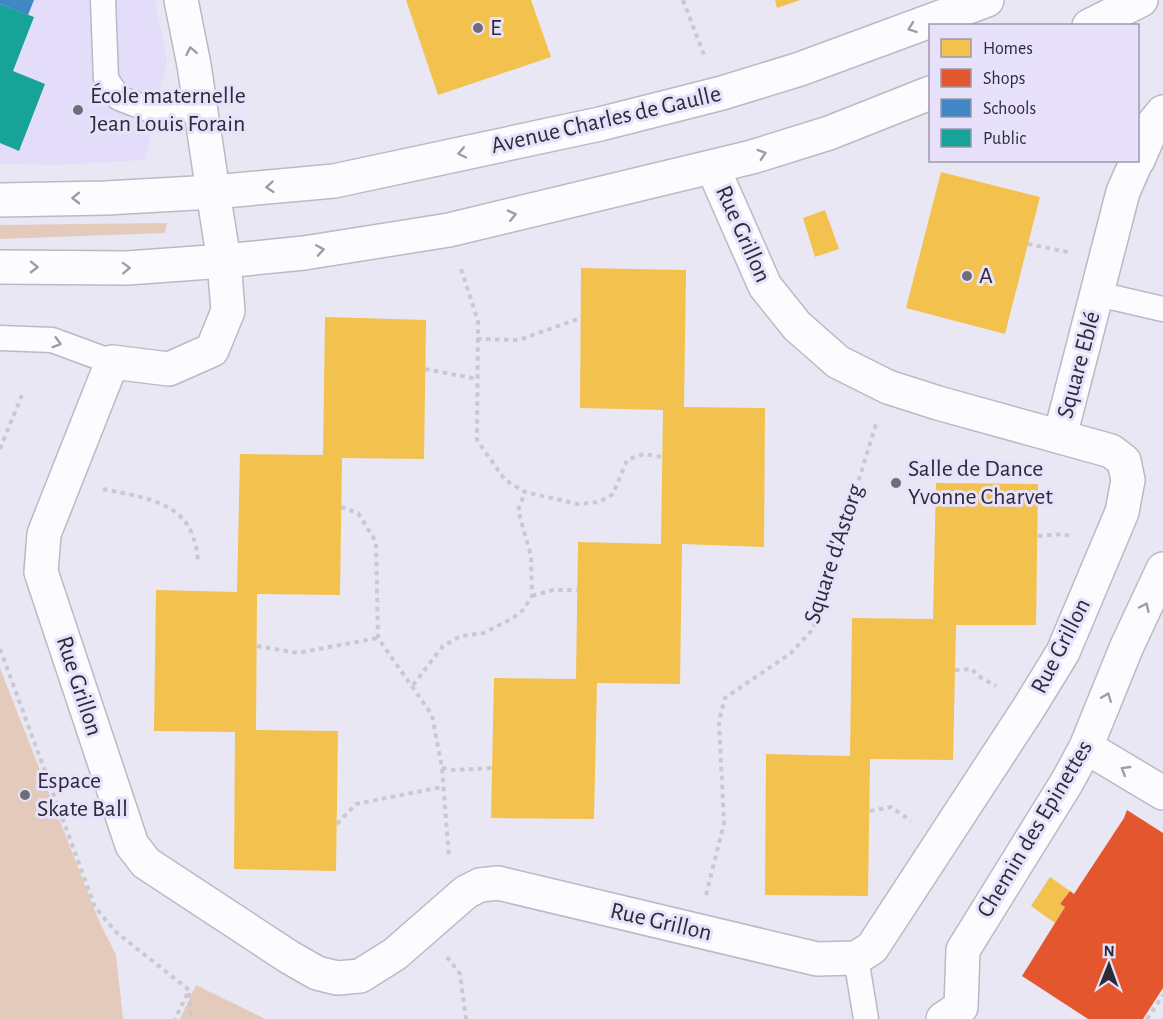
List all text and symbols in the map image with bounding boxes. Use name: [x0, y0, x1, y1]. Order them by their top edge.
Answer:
place label: E: [490, 16, 502, 40]
one-way arrow: [907, 20, 918, 33]
marker: E: [471, 21, 485, 35]
legend: [929, 24, 1139, 162]
text: Homes: [983, 40, 1033, 58]
one-way arrow: [185, 47, 198, 57]
text: Shops: [983, 70, 1025, 88]
place label: École maternelle Jean Louis Forain: [90, 82, 246, 136]
street label: Avenue Charles de Gaulle: [489, 82, 723, 158]
text: Schools: [983, 100, 1036, 118]
marker: École maternelle Jean Louis Forain: [71, 103, 85, 117]
text: Public: [983, 130, 1026, 148]
one-way arrow: [457, 146, 467, 159]
one-way arrow: [756, 149, 767, 161]
one-way arrow: [266, 180, 275, 193]
street label: Rue Grillon: [711, 182, 775, 286]
one-way arrow: [71, 192, 80, 205]
one-way arrow: [507, 209, 517, 222]
one-way arrow: [315, 244, 325, 257]
one-way arrow: [29, 261, 38, 274]
one-way arrow: [121, 262, 130, 274]
place label: A: [979, 264, 993, 288]
marker: A: [960, 269, 974, 283]
street label: Square Eblé: [1053, 309, 1105, 421]
one-way arrow: [51, 336, 62, 348]
place label: Salle de Dance Yvonne Charvet: [908, 457, 1053, 509]
marker: Salle de Dance Yvonne Charvet: [889, 476, 903, 490]
street label: Square d'Astorg: [800, 481, 868, 627]
street label: Rue Grillon: [1027, 595, 1095, 697]
one-way arrow: [1138, 603, 1150, 614]
street label: Rue Grillon: [52, 633, 106, 739]
one-way arrow: [1100, 692, 1112, 703]
street label: Chemin des Epinettes: [973, 736, 1097, 922]
one-way arrow: [1121, 765, 1131, 777]
place label: Espace Skate Ball: [37, 769, 128, 821]
marker: Espace Skate Ball: [18, 788, 32, 802]
street label: Rue Grillon: [608, 899, 714, 945]
north arrow: [1079, 935, 1139, 995]
text: N: [1104, 943, 1115, 959]

